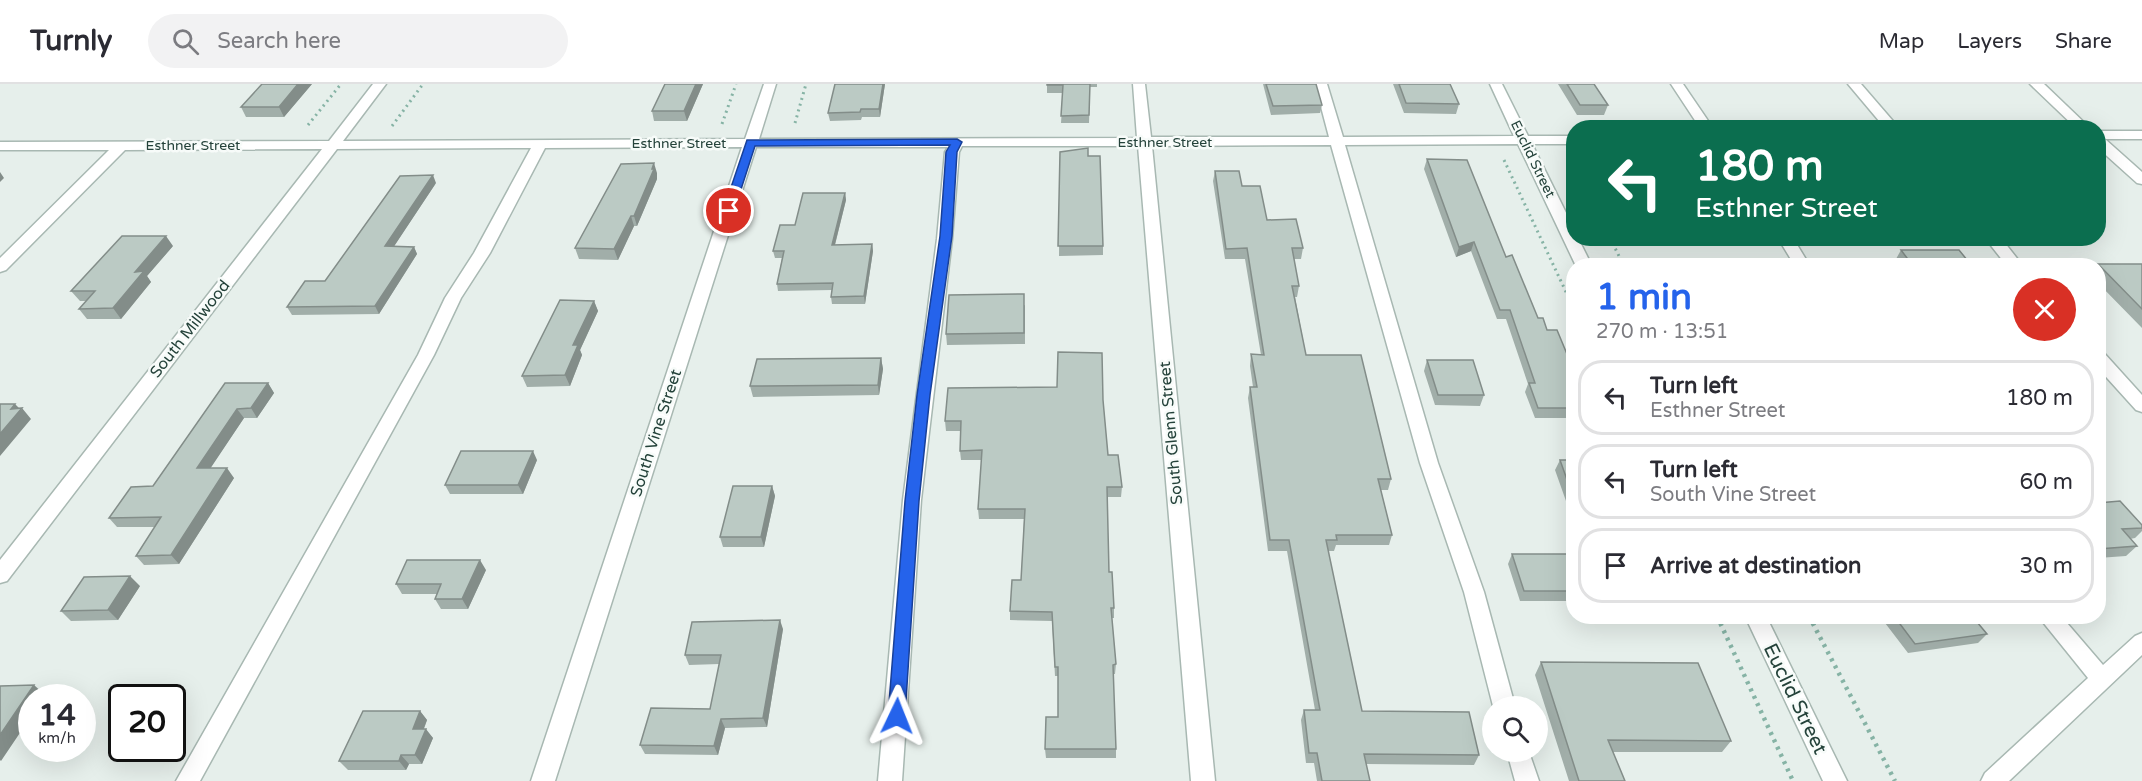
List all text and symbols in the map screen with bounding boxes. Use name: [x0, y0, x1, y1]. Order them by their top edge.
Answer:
search box: [148, 14, 568, 68]
text: Turnly: [30, 24, 112, 58]
icon: search: [169, 25, 202, 58]
text: Search here: [217, 28, 341, 54]
text: Map: [1879, 29, 1924, 54]
text: Layers: [1957, 29, 2022, 54]
text: Share: [2055, 29, 2112, 54]
street label: Euclid Street: [1507, 117, 1559, 201]
street label: Esthner Street: [1118, 134, 1213, 151]
street label: Esthner Street: [632, 135, 727, 152]
street label: Esthner Street: [146, 137, 241, 154]
text: 180 m: [1695, 141, 1824, 192]
icon: left: [1596, 144, 1674, 222]
pin: [703, 185, 754, 236]
text: Esthner Street: [1695, 192, 1878, 225]
icon: arrive: [712, 194, 745, 227]
street label: South Millwood: [146, 276, 234, 382]
text: 1 min: [1596, 276, 1692, 319]
button: close: [2013, 278, 2076, 341]
text: 270 m · 13:51: [1596, 320, 1728, 344]
street label: South Glenn Street: [1155, 360, 1187, 506]
street label: South Vine Street: [626, 367, 686, 499]
text: Turn left: [1650, 373, 1738, 399]
icon: left: [1599, 381, 1632, 414]
text: 180 m: [2006, 385, 2073, 411]
text: Esthner Street: [1650, 399, 1786, 423]
text: Turn left: [1650, 457, 1738, 483]
icon: left: [1599, 465, 1632, 498]
text: 60 m: [2019, 469, 2073, 495]
text: South Vine Street: [1650, 483, 1816, 507]
icon: arrive: [1599, 549, 1632, 582]
text: Arrive at destination: [1650, 553, 1861, 579]
text: 30 m: [2019, 553, 2073, 579]
street label: Euclid Street: [1758, 640, 1832, 759]
speed limit sign: 20: [108, 684, 186, 762]
position arrow: [865, 684, 929, 748]
map controls: [1482, 696, 1548, 762]
button: search: [1482, 696, 1548, 762]
text: 14: [38, 697, 76, 734]
text: km/h: [38, 729, 76, 747]

